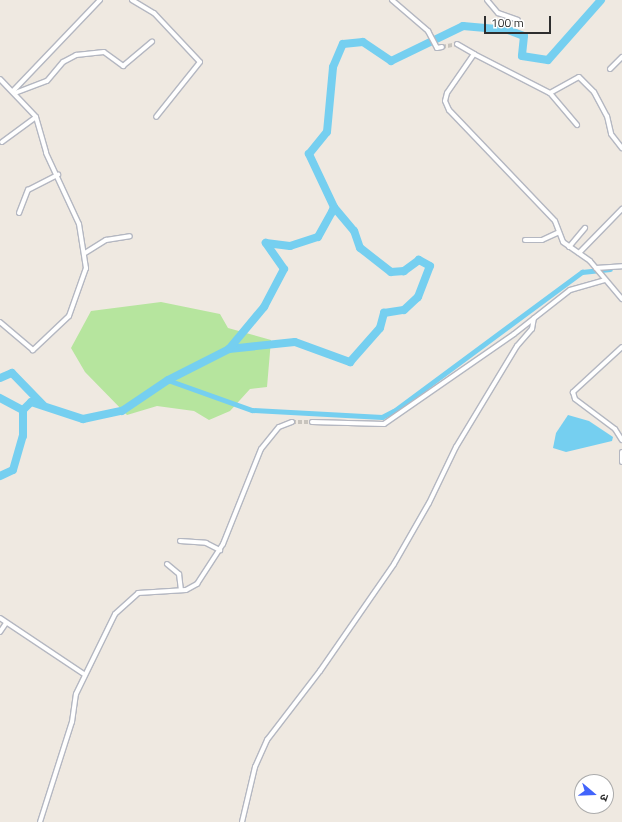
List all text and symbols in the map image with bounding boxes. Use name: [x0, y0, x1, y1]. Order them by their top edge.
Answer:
scale bar: [486, 8, 553, 34]
text: 100 m: [491, 13, 524, 32]
north arrow: [574, 774, 614, 814]
text: उ: [596, 792, 613, 803]

